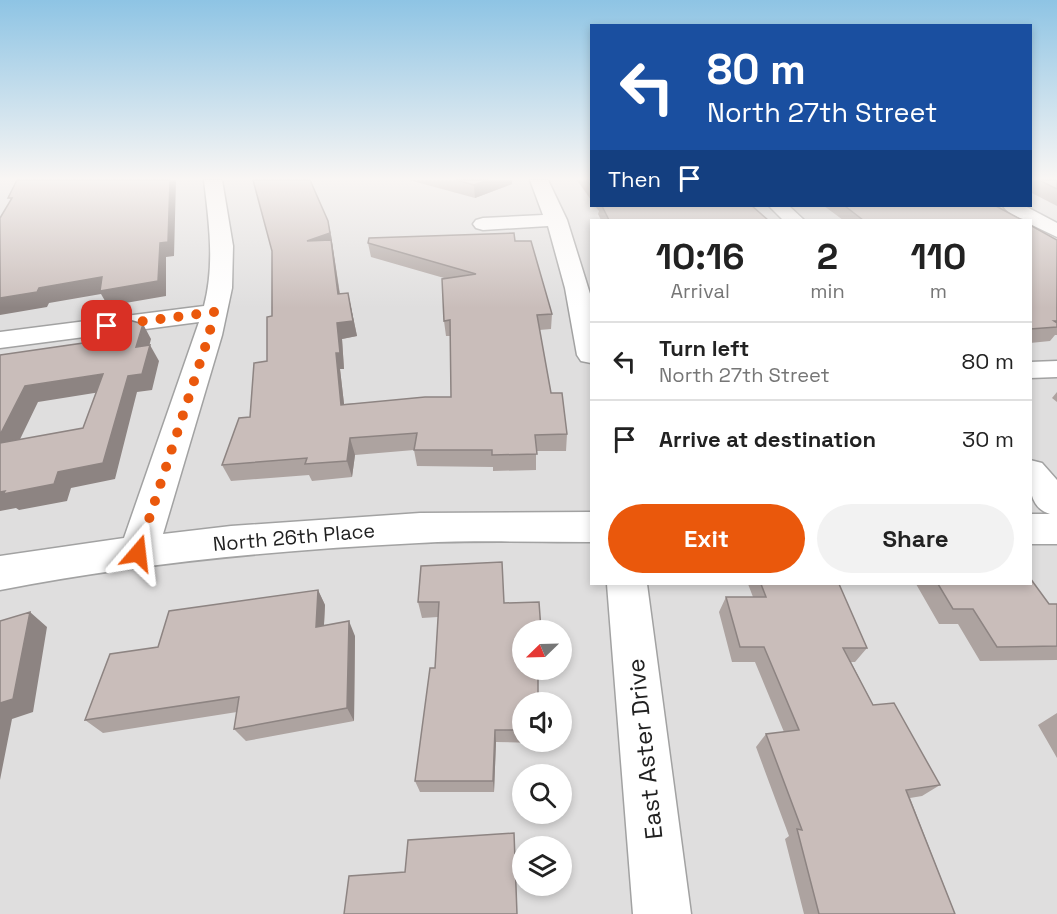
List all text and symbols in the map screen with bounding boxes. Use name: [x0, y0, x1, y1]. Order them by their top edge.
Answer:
text: 80 m: [707, 43, 806, 96]
icon: left: [608, 48, 686, 126]
text: North 27th Street: [707, 95, 937, 130]
icon: arrive: [673, 162, 706, 195]
text: Then: [608, 165, 661, 193]
text: 10:16: [656, 234, 745, 280]
text: 2: [817, 234, 838, 280]
text: 110: [910, 234, 966, 280]
text: Arrival: [670, 278, 730, 304]
text: min: [810, 278, 845, 304]
text: m: [930, 278, 947, 304]
pin: [81, 300, 132, 351]
icon: arrive: [90, 309, 123, 342]
text: Turn left: [659, 334, 749, 362]
icon: left: [608, 345, 641, 378]
text: 80 m: [962, 347, 1014, 375]
text: North 27th Street: [659, 362, 830, 388]
icon: arrive: [608, 423, 641, 456]
text: Arrive at destination: [659, 425, 876, 453]
text: 30 m: [962, 425, 1014, 453]
button: Exit: [608, 504, 805, 573]
button: Share: [817, 504, 1014, 573]
street label: North 26th Place: [212, 517, 376, 557]
position arrow: [106, 521, 170, 585]
north arrow: [512, 620, 572, 680]
map controls: [512, 620, 572, 896]
street label: East Aster Drive: [620, 657, 669, 841]
button: sound: [512, 692, 572, 752]
button: search: [512, 764, 572, 824]
button: layers: [512, 836, 572, 896]

